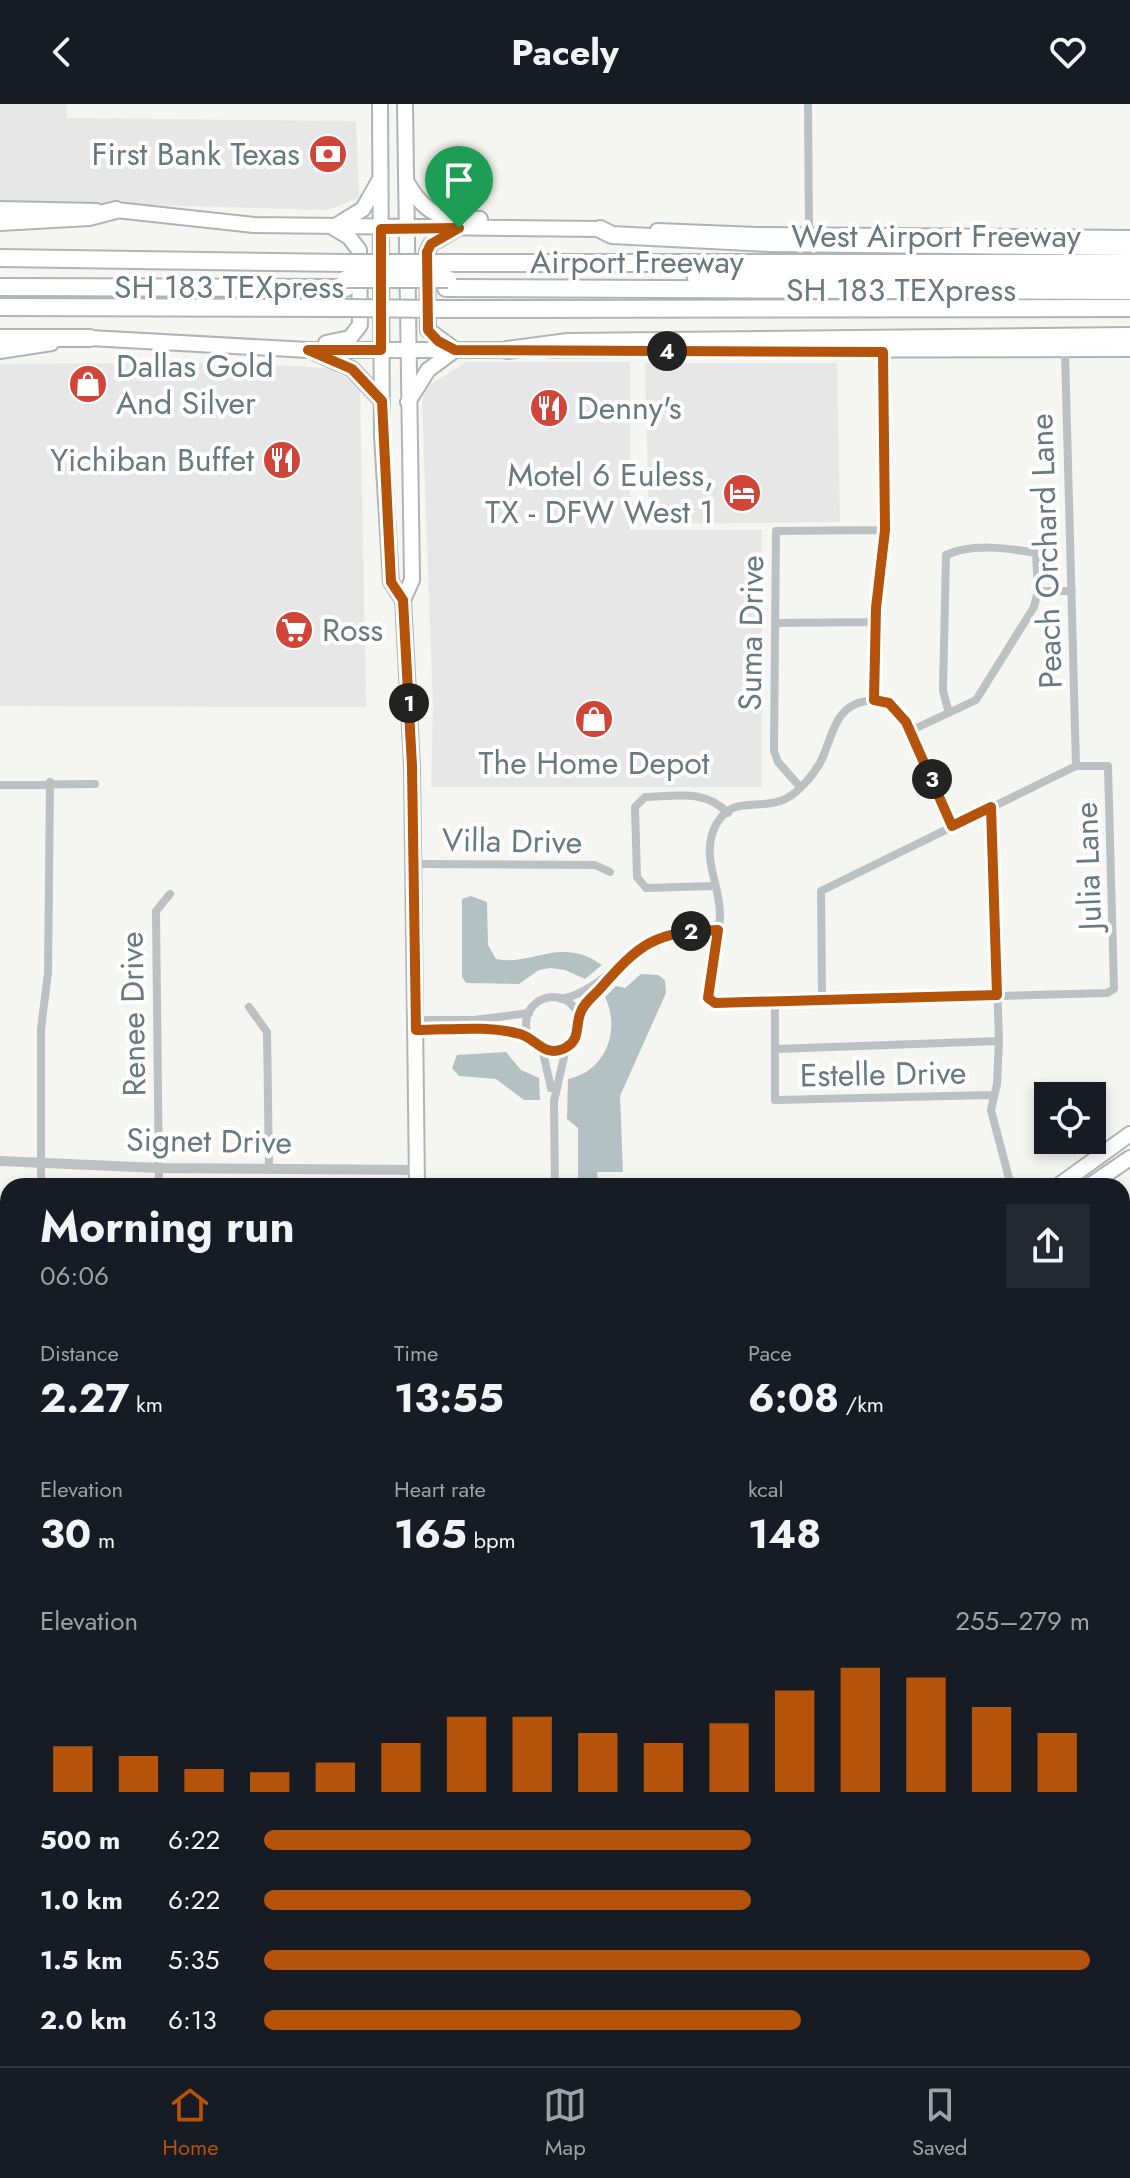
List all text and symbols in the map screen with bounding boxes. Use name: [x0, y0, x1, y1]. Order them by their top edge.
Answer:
text: Pacely: [511, 26, 619, 78]
icon: back: [40, 30, 84, 74]
icon: heart: [1046, 30, 1090, 74]
place label: First Bank Texas: [91, 131, 300, 177]
bank icon: First Bank Texas: [307, 133, 349, 175]
pin: [425, 146, 493, 228]
icon: arrive: [437, 158, 481, 202]
street label: West Airport Freeway: [791, 213, 1082, 259]
street label: Airport Freeway: [530, 239, 745, 285]
street label: SH 183 TEXpress: [114, 264, 344, 310]
street label: SH 183 TEXpress: [786, 267, 1016, 313]
pin: 4: [647, 331, 687, 371]
text: 4: [659, 335, 675, 367]
place label: Dallas Gold And Silver: [116, 343, 274, 426]
shop icon: Dallas Gold And Silver: [67, 363, 109, 405]
place label: Denny's: [577, 385, 682, 431]
restaurant icon: Denny's: [528, 387, 570, 429]
street label: Peach Orchard Lane: [1018, 413, 1074, 689]
place label: Yichiban Buffet: [50, 437, 254, 483]
restaurant icon: Yichiban Buffet: [261, 439, 303, 481]
place label: Motel 6 Euless, TX - DFW West 1: [485, 452, 714, 535]
hotel icon: Motel 6 Euless, TX - DFW West 1: [721, 472, 763, 514]
street label: Suma Drive: [727, 555, 775, 711]
place label: Ross: [322, 607, 383, 653]
supermarket icon: Ross: [273, 609, 315, 651]
pin: 1: [389, 683, 429, 723]
text: 1: [403, 687, 415, 719]
shop icon: The Home Depot: [573, 698, 615, 740]
place label: The Home Depot: [479, 740, 710, 786]
pin: 3: [912, 759, 952, 799]
text: 3: [925, 763, 939, 795]
street label: Julia Lane: [1063, 801, 1113, 935]
street label: Villa Drive: [441, 817, 583, 865]
pin: 2: [671, 911, 711, 951]
text: 2: [684, 915, 698, 947]
street label: Renee Drive: [109, 931, 157, 1097]
street label: Estelle Drive: [799, 1050, 967, 1098]
map controls: [1034, 1082, 1106, 1154]
button: locate: [1034, 1082, 1106, 1154]
street label: Signet Drive: [126, 1117, 292, 1165]
text: Morning run: [40, 1195, 295, 1259]
button: share: [1006, 1204, 1090, 1288]
text: 06:06: [40, 1257, 109, 1295]
text: Distance: [40, 1337, 119, 1369]
text: Time: [394, 1337, 438, 1369]
text: Pace: [748, 1337, 792, 1369]
text: 2.27: [40, 1369, 129, 1427]
text: 13:55: [394, 1369, 504, 1427]
text: 6:08: [748, 1369, 839, 1427]
text: km: [129, 1388, 163, 1420]
text: /km: [839, 1388, 884, 1420]
text: Elevation: [40, 1473, 123, 1505]
text: Heart rate: [394, 1473, 486, 1505]
text: kcal: [748, 1473, 784, 1505]
text: 30: [40, 1505, 91, 1563]
text: 165: [394, 1505, 467, 1563]
text: 148: [748, 1505, 821, 1563]
text: m: [91, 1524, 115, 1556]
text: bpm: [467, 1524, 516, 1556]
text: Elevation: [40, 1602, 138, 1640]
text: 255–279 m: [955, 1602, 1090, 1640]
text: 500 m: [40, 1821, 120, 1859]
text: 6:22: [168, 1821, 220, 1859]
text: 1.0 km: [40, 1881, 123, 1919]
text: 6:22: [168, 1881, 220, 1919]
text: 1.5 km: [40, 1941, 123, 1979]
text: 5:35: [168, 1941, 219, 1979]
text: 2.0 km: [40, 2001, 127, 2039]
text: 6:13: [168, 2001, 217, 2039]
tab: Home: [162, 2083, 219, 2163]
tab: Map: [543, 2083, 587, 2163]
tab: Saved: [912, 2083, 968, 2163]

